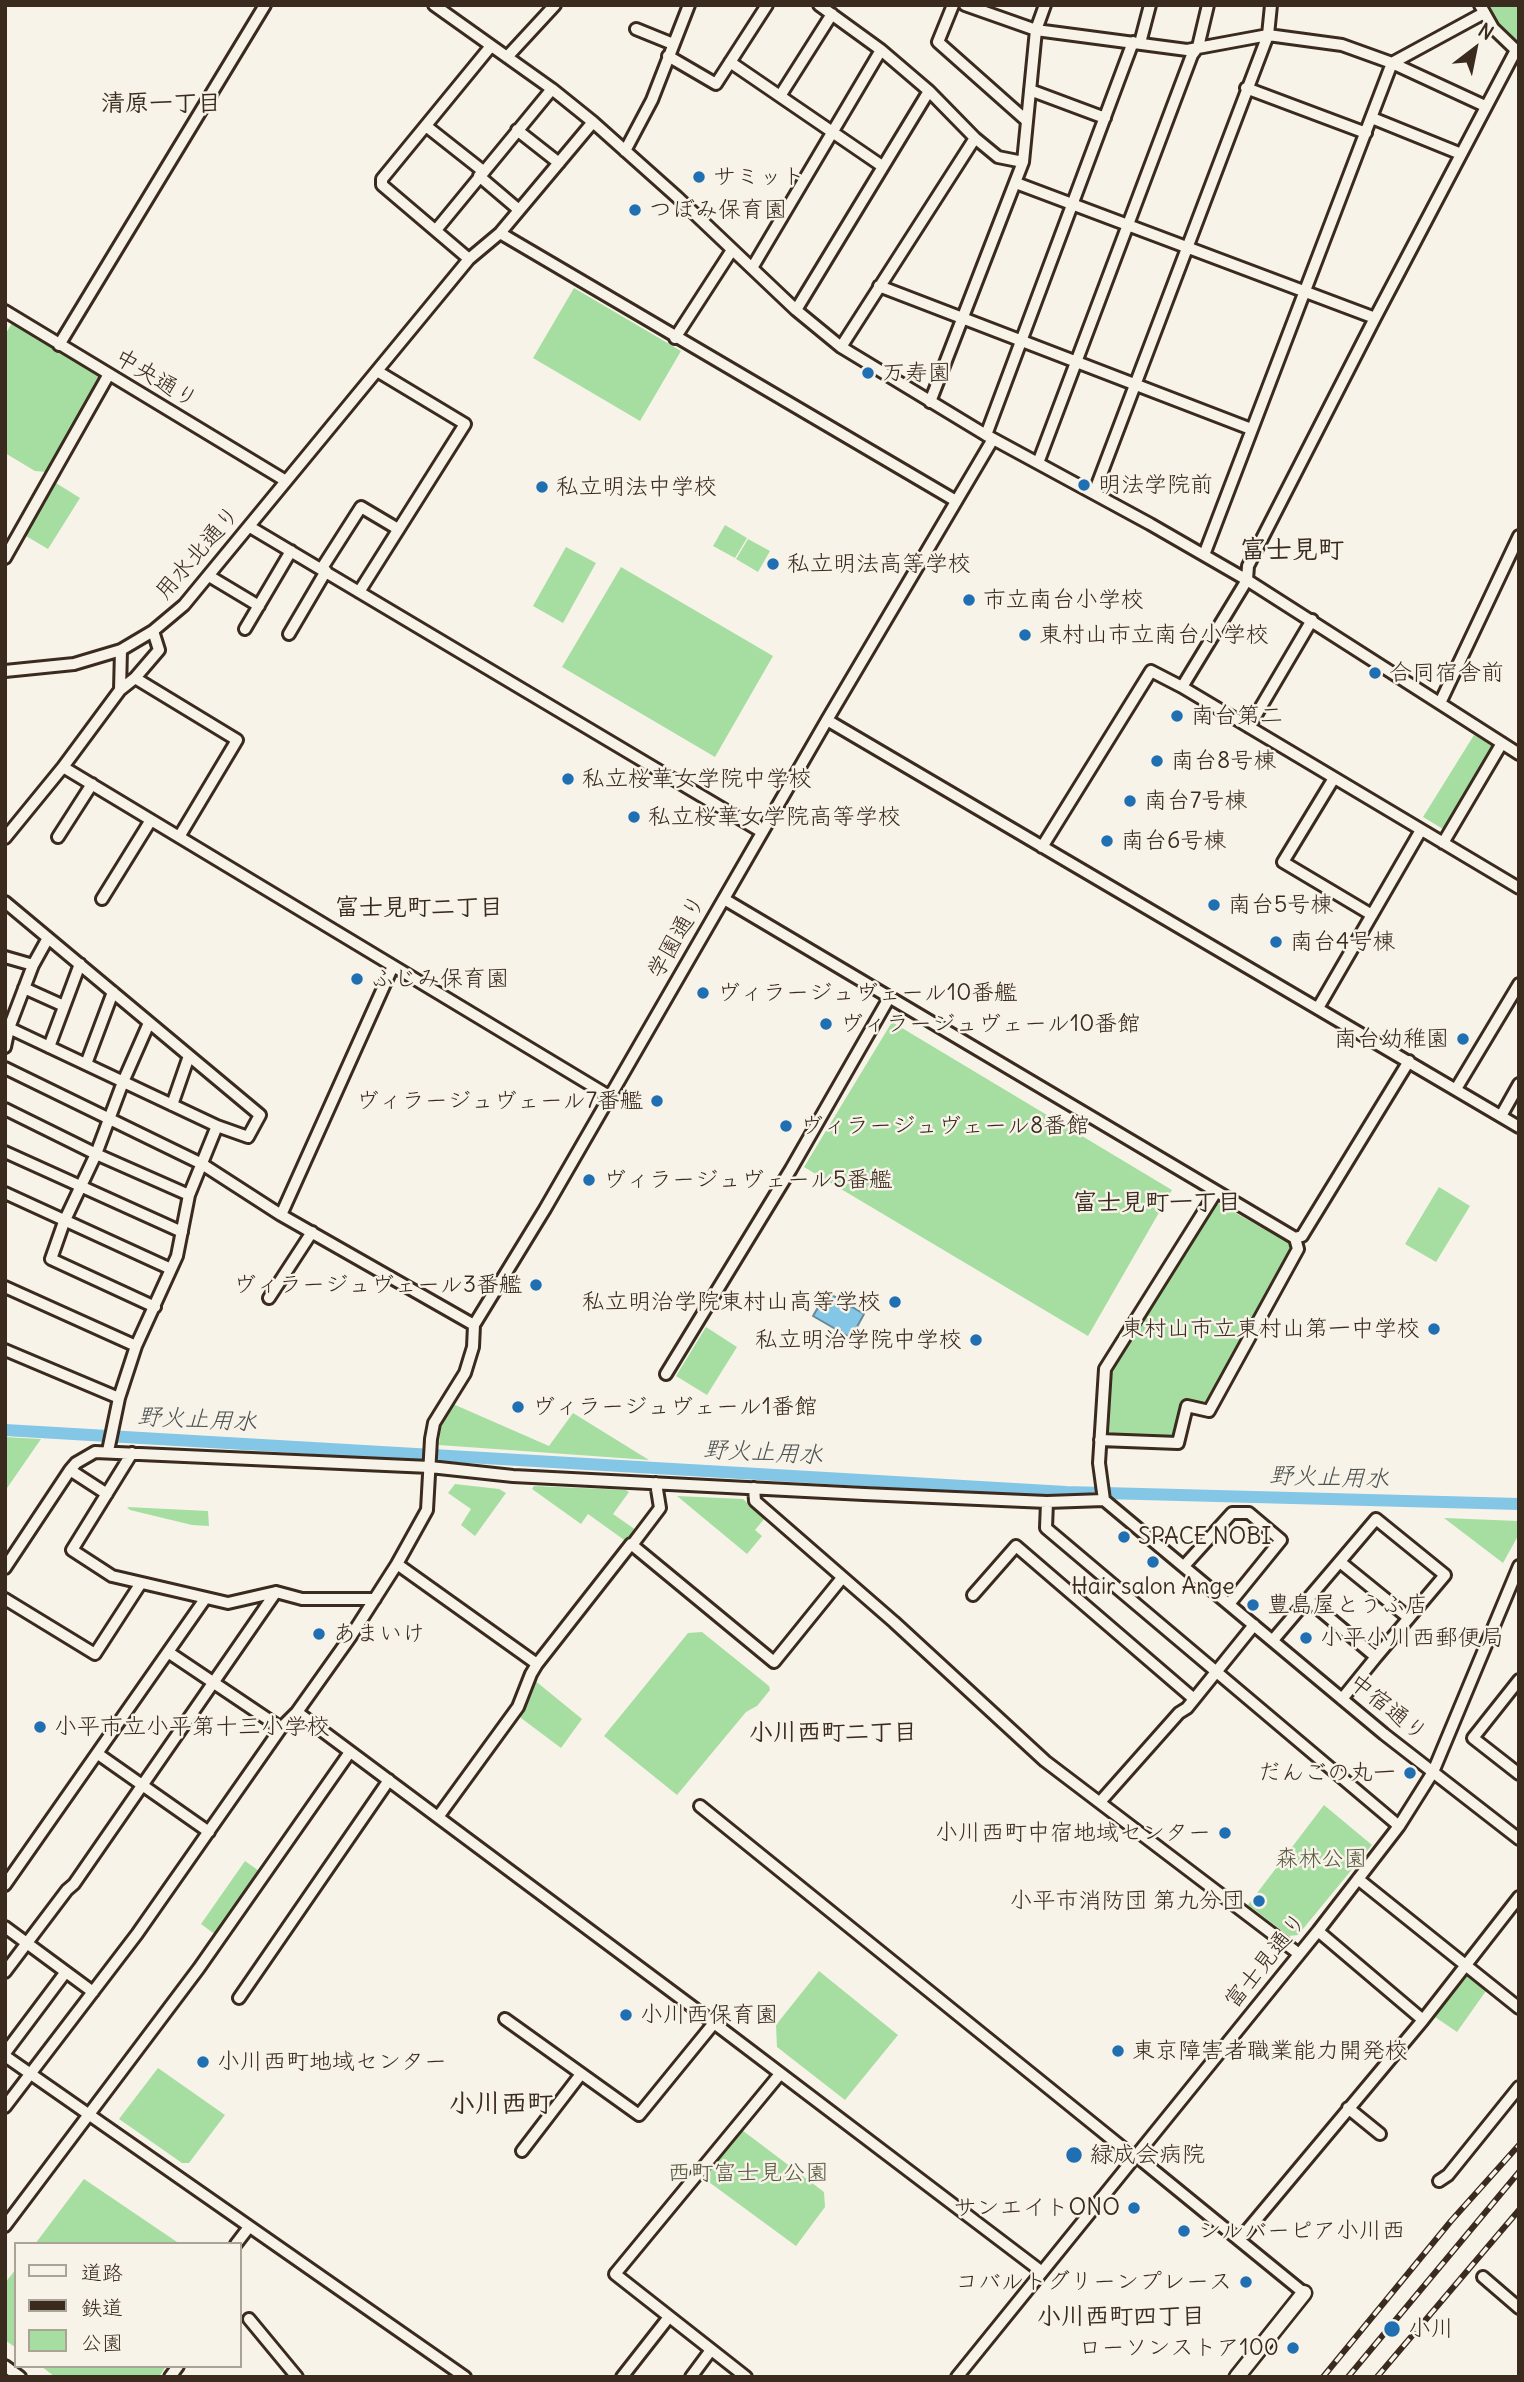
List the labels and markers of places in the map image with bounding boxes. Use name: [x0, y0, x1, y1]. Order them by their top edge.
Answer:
place label: サミット: [713, 163, 805, 191]
marker: サミット: [691, 169, 707, 185]
place label: つぼみ保育園: [649, 196, 787, 224]
marker: つぼみ保育園: [627, 202, 643, 218]
place label: 万寿園: [882, 359, 951, 387]
marker: 万寿園: [860, 365, 876, 381]
place label: 明法学院前: [1098, 471, 1213, 499]
place label: 私立明法中学校: [556, 473, 717, 501]
marker: 明法学院前: [1076, 477, 1092, 493]
marker: 私立明法中学校: [534, 479, 550, 495]
place label: 私立明法高等学校: [787, 550, 971, 578]
marker: 私立明法高等学校: [765, 556, 781, 572]
place label: 市立南台小学校: [983, 586, 1144, 614]
marker: 市立南台小学校: [961, 592, 977, 608]
place label: 東村山市立南台小学校: [1039, 621, 1269, 649]
marker: 東村山市立南台小学校: [1017, 627, 1033, 643]
place label: 合同宿舎前: [1389, 659, 1504, 687]
marker: 合同宿舎前: [1367, 665, 1383, 681]
place label: 南台第二: [1191, 702, 1283, 730]
marker: 南台第二: [1169, 708, 1185, 724]
place label: 南台8号棟: [1171, 747, 1276, 775]
marker: 南台8号棟: [1149, 753, 1165, 769]
place label: 私立桜華女学院中学校: [582, 765, 812, 793]
marker: 私立桜華女学院中学校: [560, 771, 576, 787]
place label: 南台7号棟: [1144, 787, 1247, 815]
marker: 南台7号棟: [1122, 793, 1138, 809]
place label: 私立桜華女学院高等学校: [648, 803, 901, 831]
marker: 私立桜華女学院高等学校: [626, 809, 642, 825]
place label: 南台6号棟: [1121, 827, 1226, 855]
marker: 南台6号棟: [1099, 833, 1115, 849]
place label: 南台5号棟: [1228, 891, 1333, 919]
marker: 南台5号棟: [1206, 897, 1222, 913]
place label: 南台4号棟: [1290, 928, 1395, 956]
marker: 南台4号棟: [1268, 934, 1284, 950]
place label: ふじみ保育園: [371, 965, 509, 993]
marker: ふじみ保育園: [349, 971, 365, 987]
place label: ヴィラージュヴェール10番艦: [717, 979, 1017, 1007]
marker: ヴィラージュヴェール10番艦: [695, 985, 711, 1001]
place label: ヴィラージュヴェール10番館: [840, 1010, 1140, 1038]
marker: ヴィラージュヴェール10番館: [818, 1016, 834, 1032]
place label: 南台幼稚園: [1334, 1025, 1449, 1053]
marker: 南台幼稚園: [1455, 1031, 1471, 1047]
place label: ヴィラージュヴェール7番艦: [356, 1087, 643, 1115]
marker: ヴィラージュヴェール7番艦: [649, 1093, 665, 1109]
place label: ヴィラージュヴェール8番館: [800, 1112, 1089, 1140]
marker: ヴィラージュヴェール8番館: [778, 1118, 794, 1134]
place label: ヴィラージュヴェール5番艦: [603, 1166, 892, 1194]
marker: ヴィラージュヴェール5番艦: [581, 1172, 597, 1188]
place label: ヴィラージュヴェール3番艦: [233, 1271, 522, 1299]
marker: ヴィラージュヴェール3番艦: [528, 1277, 544, 1293]
place label: 私立明治学院東村山高等学校: [582, 1288, 881, 1316]
marker: 私立明治学院東村山高等学校: [887, 1294, 903, 1310]
place label: 東村山市立東村山第一中学校: [1121, 1315, 1420, 1343]
marker: 東村山市立東村山第一中学校: [1426, 1321, 1442, 1337]
place label: 私立明治学院中学校: [755, 1326, 962, 1354]
marker: 私立明治学院中学校: [968, 1332, 984, 1348]
place label: ヴィラージュヴェール1番館: [532, 1393, 817, 1421]
marker: ヴィラージュヴェール1番館: [510, 1399, 526, 1415]
place label: SPACE NOBI: [1138, 1523, 1271, 1551]
marker: SPACE NOBI: [1116, 1529, 1132, 1545]
marker: Hair salon Ange: [1145, 1554, 1161, 1570]
place label: Hair salon Ange: [1071, 1573, 1235, 1601]
place label: 豊島屋とうふ店: [1267, 1591, 1428, 1619]
marker: 豊島屋とうふ店: [1245, 1597, 1261, 1613]
place label: あまいけ: [333, 1620, 425, 1648]
place label: 小平小川西郵便局: [1320, 1624, 1504, 1652]
marker: あまいけ: [311, 1626, 327, 1642]
marker: 小平小川西郵便局: [1298, 1630, 1314, 1646]
place label: 小平市立小平第十三小学校: [54, 1713, 330, 1741]
marker: 小平市立小平第十三小学校: [32, 1719, 48, 1735]
place label: だんごの丸一: [1258, 1759, 1396, 1787]
marker: だんごの丸一: [1402, 1765, 1418, 1781]
place label: 小川西町中宿地域センター: [935, 1819, 1211, 1847]
marker: 小川西町中宿地域センター: [1217, 1825, 1233, 1841]
place label: 小平市消防団 第九分団: [1010, 1887, 1245, 1915]
marker: 小平市消防団 第九分団: [1251, 1893, 1267, 1909]
place label: 小川西保育園: [640, 2001, 778, 2029]
marker: 小川西保育園: [618, 2007, 634, 2023]
place label: 東京障害者職業能力開発校: [1132, 2037, 1408, 2065]
marker: 東京障害者職業能力開発校: [1110, 2043, 1126, 2059]
place label: 小川西町地域センター: [217, 2048, 447, 2076]
marker: 小川西町地域センター: [195, 2054, 211, 2070]
place label: 緑成会病院: [1090, 2141, 1205, 2169]
marker: 緑成会病院: [1064, 2145, 1084, 2165]
place label: サンエイトONO: [954, 2194, 1120, 2222]
marker: サンエイトONO: [1126, 2200, 1142, 2216]
place label: シルバーピア小川西: [1198, 2217, 1405, 2245]
marker: シルバーピア小川西: [1176, 2223, 1192, 2239]
place label: コバルトグリーンプレース: [955, 2268, 1232, 2296]
marker: コバルトグリーンプレース: [1238, 2274, 1254, 2290]
place label: 小川: [1408, 2315, 1454, 2343]
marker: 小川: [1382, 2319, 1402, 2339]
place label: ローソンストア100: [1079, 2334, 1279, 2362]
marker: ローソンストア100: [1285, 2340, 1301, 2356]

